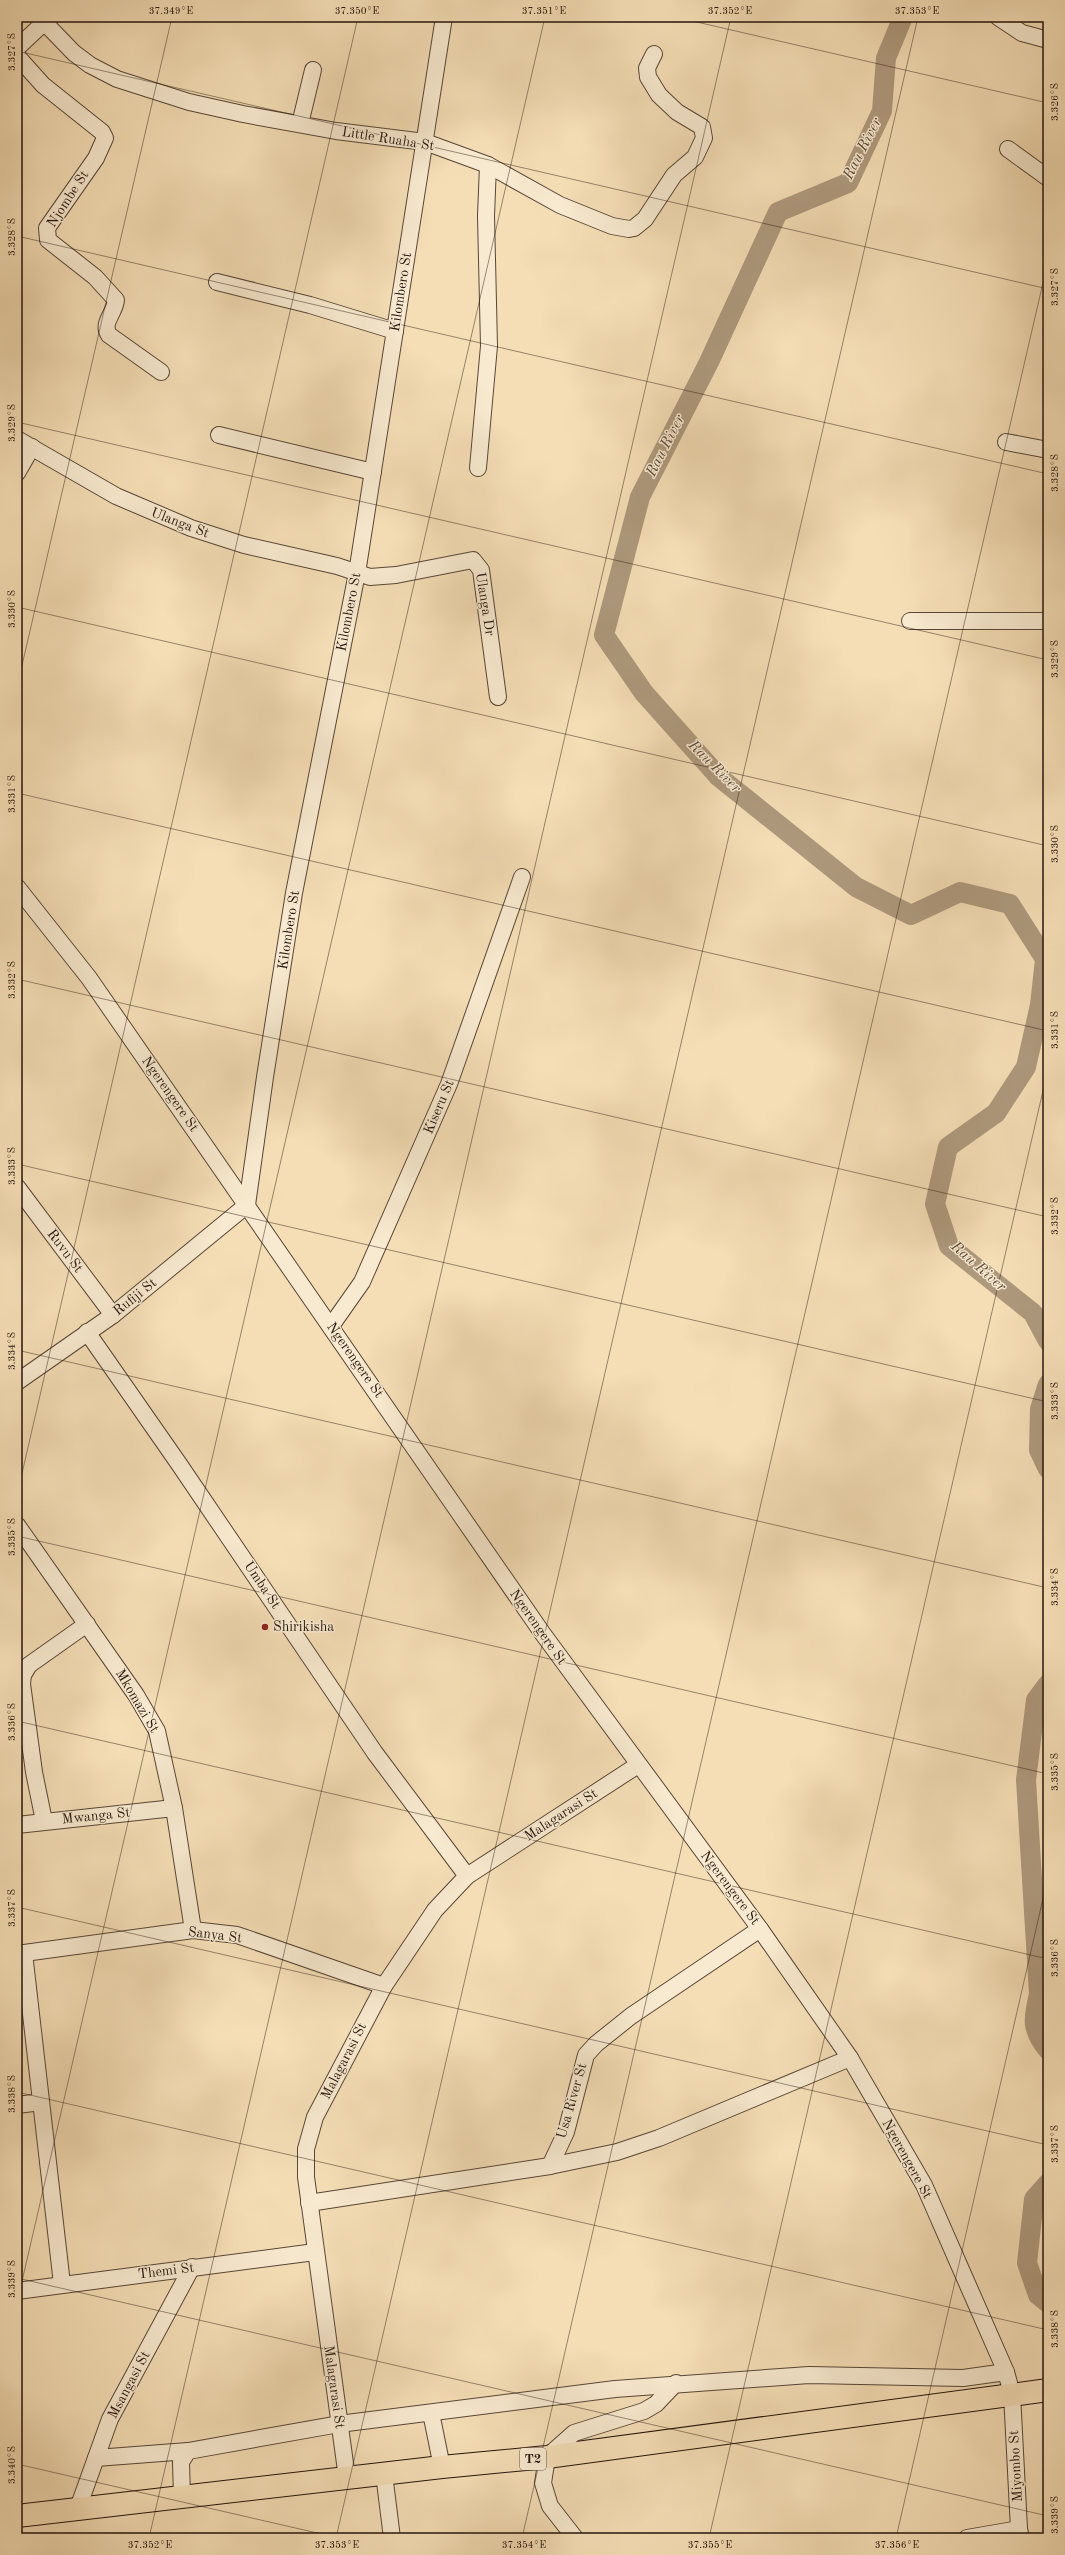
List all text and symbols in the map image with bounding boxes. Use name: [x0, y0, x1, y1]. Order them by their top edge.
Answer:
text: 37.349°E: [149, 6, 193, 16]
text: 37.350°E: [335, 6, 379, 16]
text: 37.351°E: [522, 6, 566, 16]
text: 37.352°E: [708, 6, 752, 16]
text: 37.353°E: [895, 6, 939, 16]
text: 3.327°S: [7, 33, 17, 71]
text: 3.326°S: [1050, 83, 1060, 121]
water label: Rau River: [841, 115, 885, 183]
street label: Little Ruaha St: [341, 125, 435, 153]
street label: Njombe St: [45, 168, 91, 230]
text: 3.328°S: [7, 218, 17, 256]
street label: Kilombero St: [388, 251, 414, 333]
text: 3.327°S: [1050, 268, 1060, 306]
text: 3.329°S: [7, 404, 17, 442]
water label: Rau River: [644, 412, 688, 480]
text: 3.328°S: [1050, 454, 1060, 492]
street label: Ulanga St: [149, 506, 211, 541]
street label: Kilombero St: [334, 571, 364, 653]
street label: Ulanga Dr: [473, 571, 497, 637]
text: 3.330°S: [7, 590, 17, 628]
text: 3.329°S: [1050, 640, 1060, 678]
water label: Rau River: [684, 737, 743, 796]
text: 3.331°S: [7, 775, 17, 813]
text: 3.330°S: [1050, 825, 1060, 863]
street label: Kilombero St: [276, 889, 302, 971]
text: 3.332°S: [7, 961, 17, 999]
text: 3.331°S: [1050, 1011, 1060, 1049]
street label: Ngerengere St: [139, 1054, 201, 1134]
street label: Kiseru St: [421, 1078, 457, 1136]
text: 3.333°S: [7, 1147, 17, 1185]
text: 3.332°S: [1050, 1197, 1060, 1235]
street label: Ruvu St: [44, 1227, 86, 1275]
water label: Rau River: [947, 1239, 1009, 1295]
street label: Rufiji St: [111, 1276, 159, 1318]
street label: Ngerengere St: [324, 1320, 386, 1400]
text: 3.334°S: [7, 1332, 17, 1370]
text: 3.333°S: [1050, 1382, 1060, 1420]
text: 3.335°S: [7, 1518, 17, 1556]
street label: Umba St: [241, 1559, 283, 1611]
text: 3.334°S: [1050, 1568, 1060, 1606]
street label: Ngerengere St: [507, 1587, 569, 1667]
place label: Shirikisha: [273, 1620, 334, 1634]
marker: Shirikisha: [260, 1622, 270, 1632]
street label: Mkomazi St: [113, 1667, 161, 1735]
text: 3.336°S: [7, 1703, 17, 1741]
text: 3.335°S: [1050, 1753, 1060, 1791]
street label: Malagarasi St: [522, 1786, 600, 1844]
street label: Mwanga St: [61, 1805, 131, 1827]
street label: Ngerengere St: [698, 1849, 762, 1928]
text: 3.337°S: [7, 1889, 17, 1927]
street label: Sanya St: [187, 1925, 243, 1945]
text: 3.336°S: [1050, 1939, 1060, 1977]
street label: Malagarasi St: [319, 2020, 369, 2102]
street label: Usa River St: [555, 2061, 590, 2140]
text: 3.338°S: [7, 2075, 17, 2113]
street label: Ngerengere St: [879, 2117, 935, 2201]
text: 3.337°S: [1050, 2125, 1060, 2163]
text: 3.339°S: [7, 2260, 17, 2298]
street label: Themi St: [137, 2261, 195, 2281]
text: 3.338°S: [1050, 2310, 1060, 2348]
street label: Malagarasi St: [321, 2345, 347, 2430]
street label: Msangasi St: [105, 2349, 153, 2421]
street label: Miyombo St: [1007, 2430, 1025, 2502]
text: 3.340°S: [7, 2446, 17, 2484]
road number: T2: [520, 2448, 546, 2470]
text: 3.339°S: [1050, 2496, 1060, 2534]
text: 37.352°E: [128, 2540, 172, 2550]
text: 37.353°E: [315, 2540, 359, 2550]
text: 37.354°E: [502, 2540, 546, 2550]
text: 37.355°E: [688, 2540, 732, 2550]
text: 37.356°E: [875, 2540, 919, 2550]

